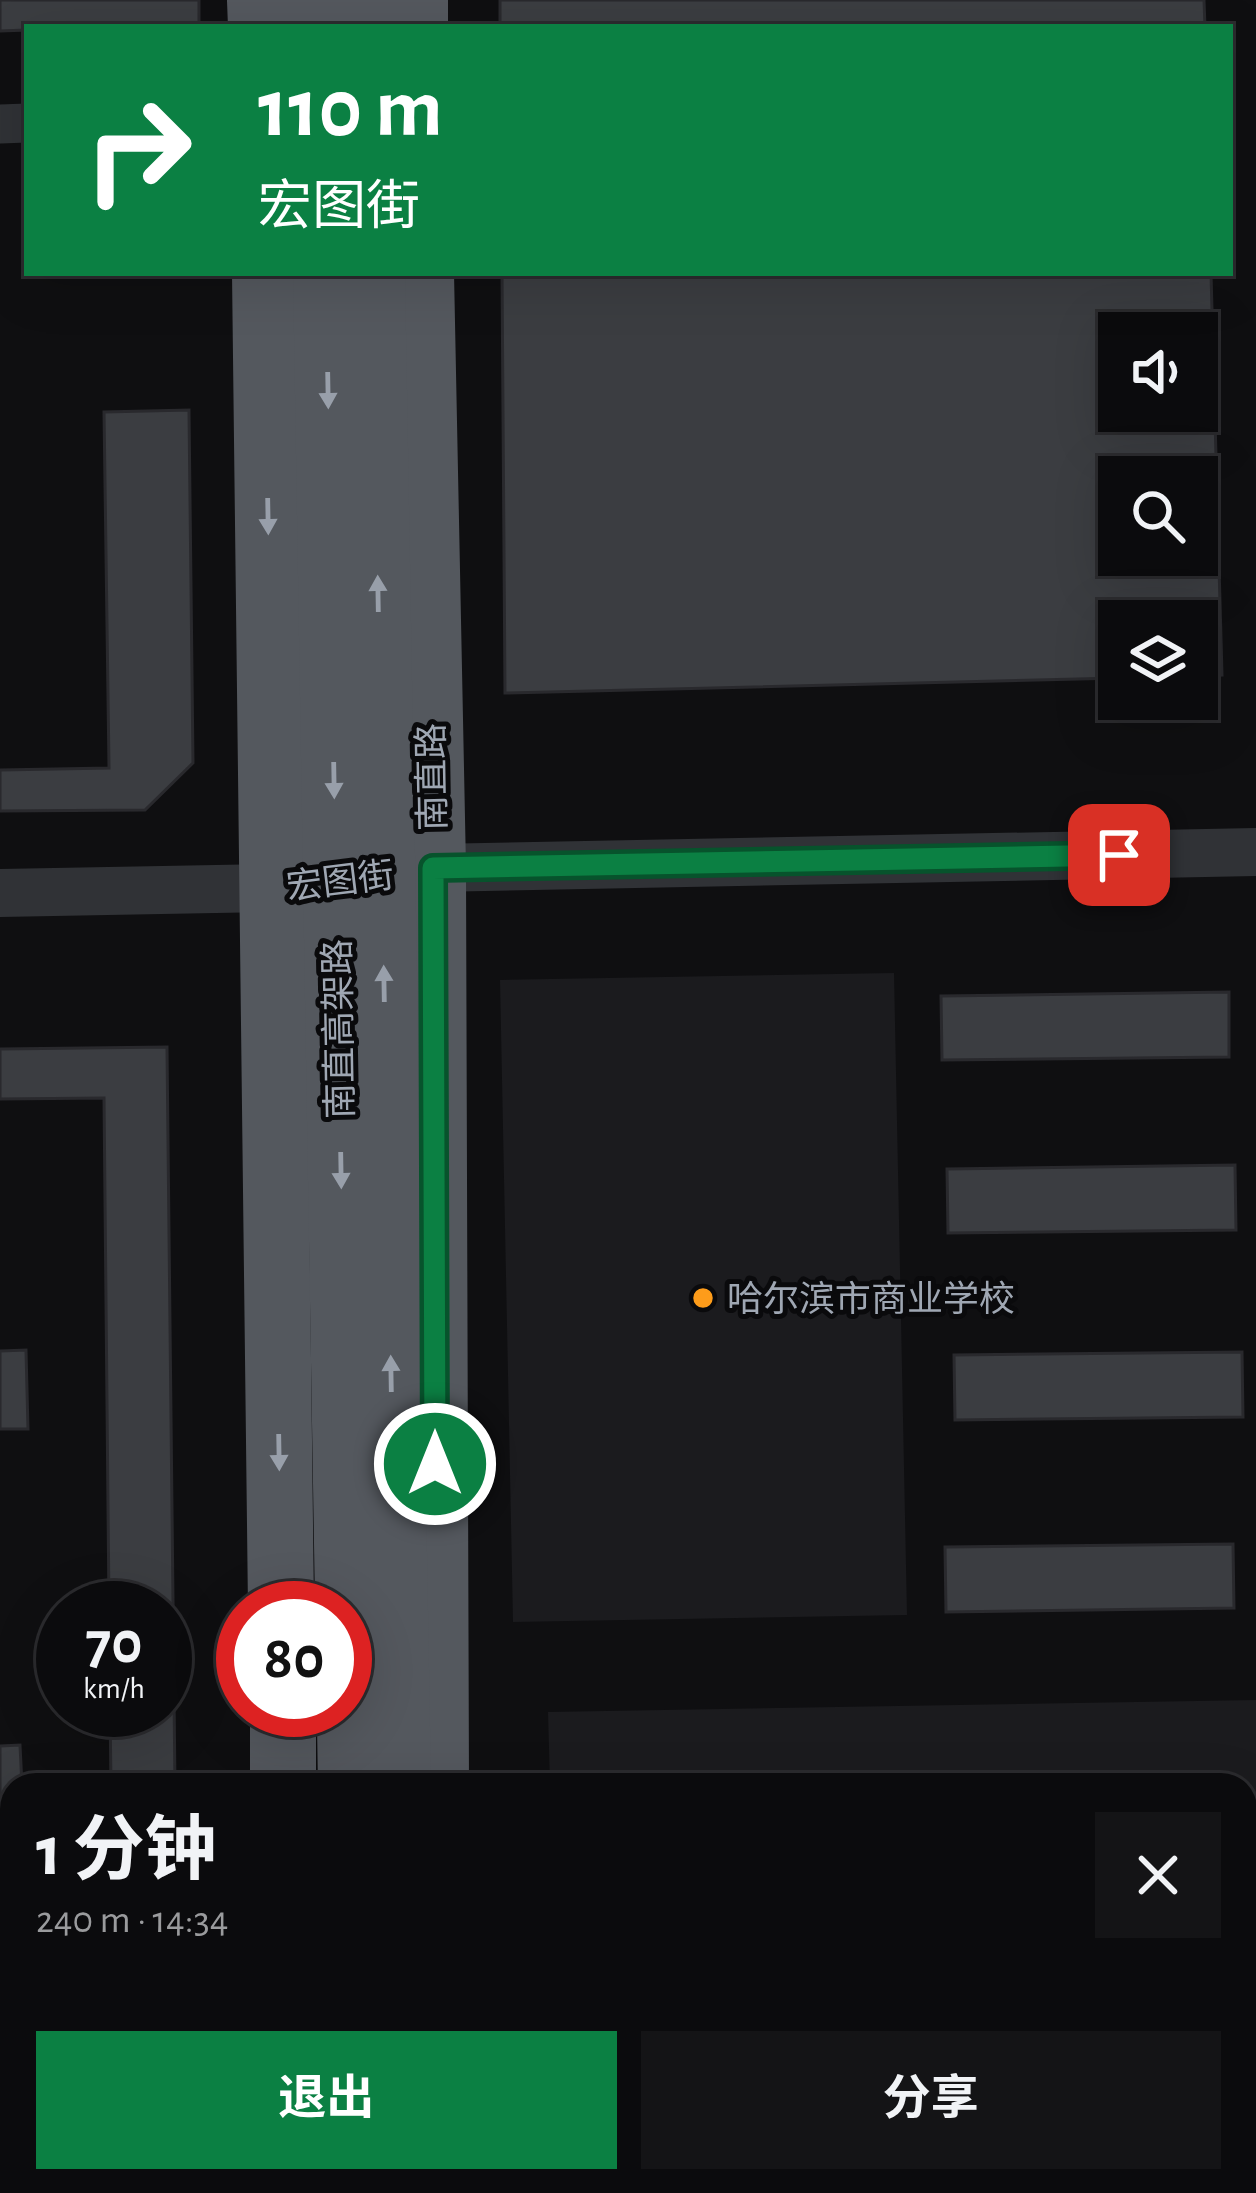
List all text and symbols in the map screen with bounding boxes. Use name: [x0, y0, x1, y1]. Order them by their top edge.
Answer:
text: 110 m: [258, 68, 443, 152]
icon: right: [60, 72, 216, 228]
text: 宏图街: [258, 181, 420, 235]
map controls: [1098, 312, 1218, 720]
button: sound: [1098, 312, 1218, 432]
one-way arrow: [318, 372, 337, 410]
button: search: [1098, 456, 1218, 576]
one-way arrow: [258, 498, 277, 536]
one-way arrow: [368, 574, 387, 612]
button: layers: [1098, 600, 1218, 720]
street label: 南直路: [412, 723, 452, 831]
one-way arrow: [324, 762, 344, 800]
pin: [1068, 804, 1170, 906]
icon: arrive: [1086, 822, 1152, 888]
street label: 宏图街: [284, 856, 396, 906]
street label: 南直高架路: [318, 939, 360, 1119]
one-way arrow: [374, 964, 394, 1002]
one-way arrow: [331, 1152, 350, 1190]
place label: 哈尔滨市商业学校: [727, 1280, 1015, 1318]
marker: 哈尔滨市商业学校: [690, 1285, 716, 1311]
one-way arrow: [381, 1354, 400, 1392]
position arrow: [372, 1401, 498, 1527]
one-way arrow: [270, 1434, 289, 1472]
speed limit sign: 80: [216, 1581, 372, 1737]
text: 70: [85, 1614, 143, 1674]
text: km/h: [83, 1674, 145, 1704]
button: close: [1095, 1812, 1221, 1938]
text: 1 分钟: [36, 1816, 217, 1888]
text: 240 m · 14:34: [36, 1901, 228, 1940]
button: 退出: [36, 2031, 617, 2169]
button: 分享: [641, 2031, 1221, 2169]

